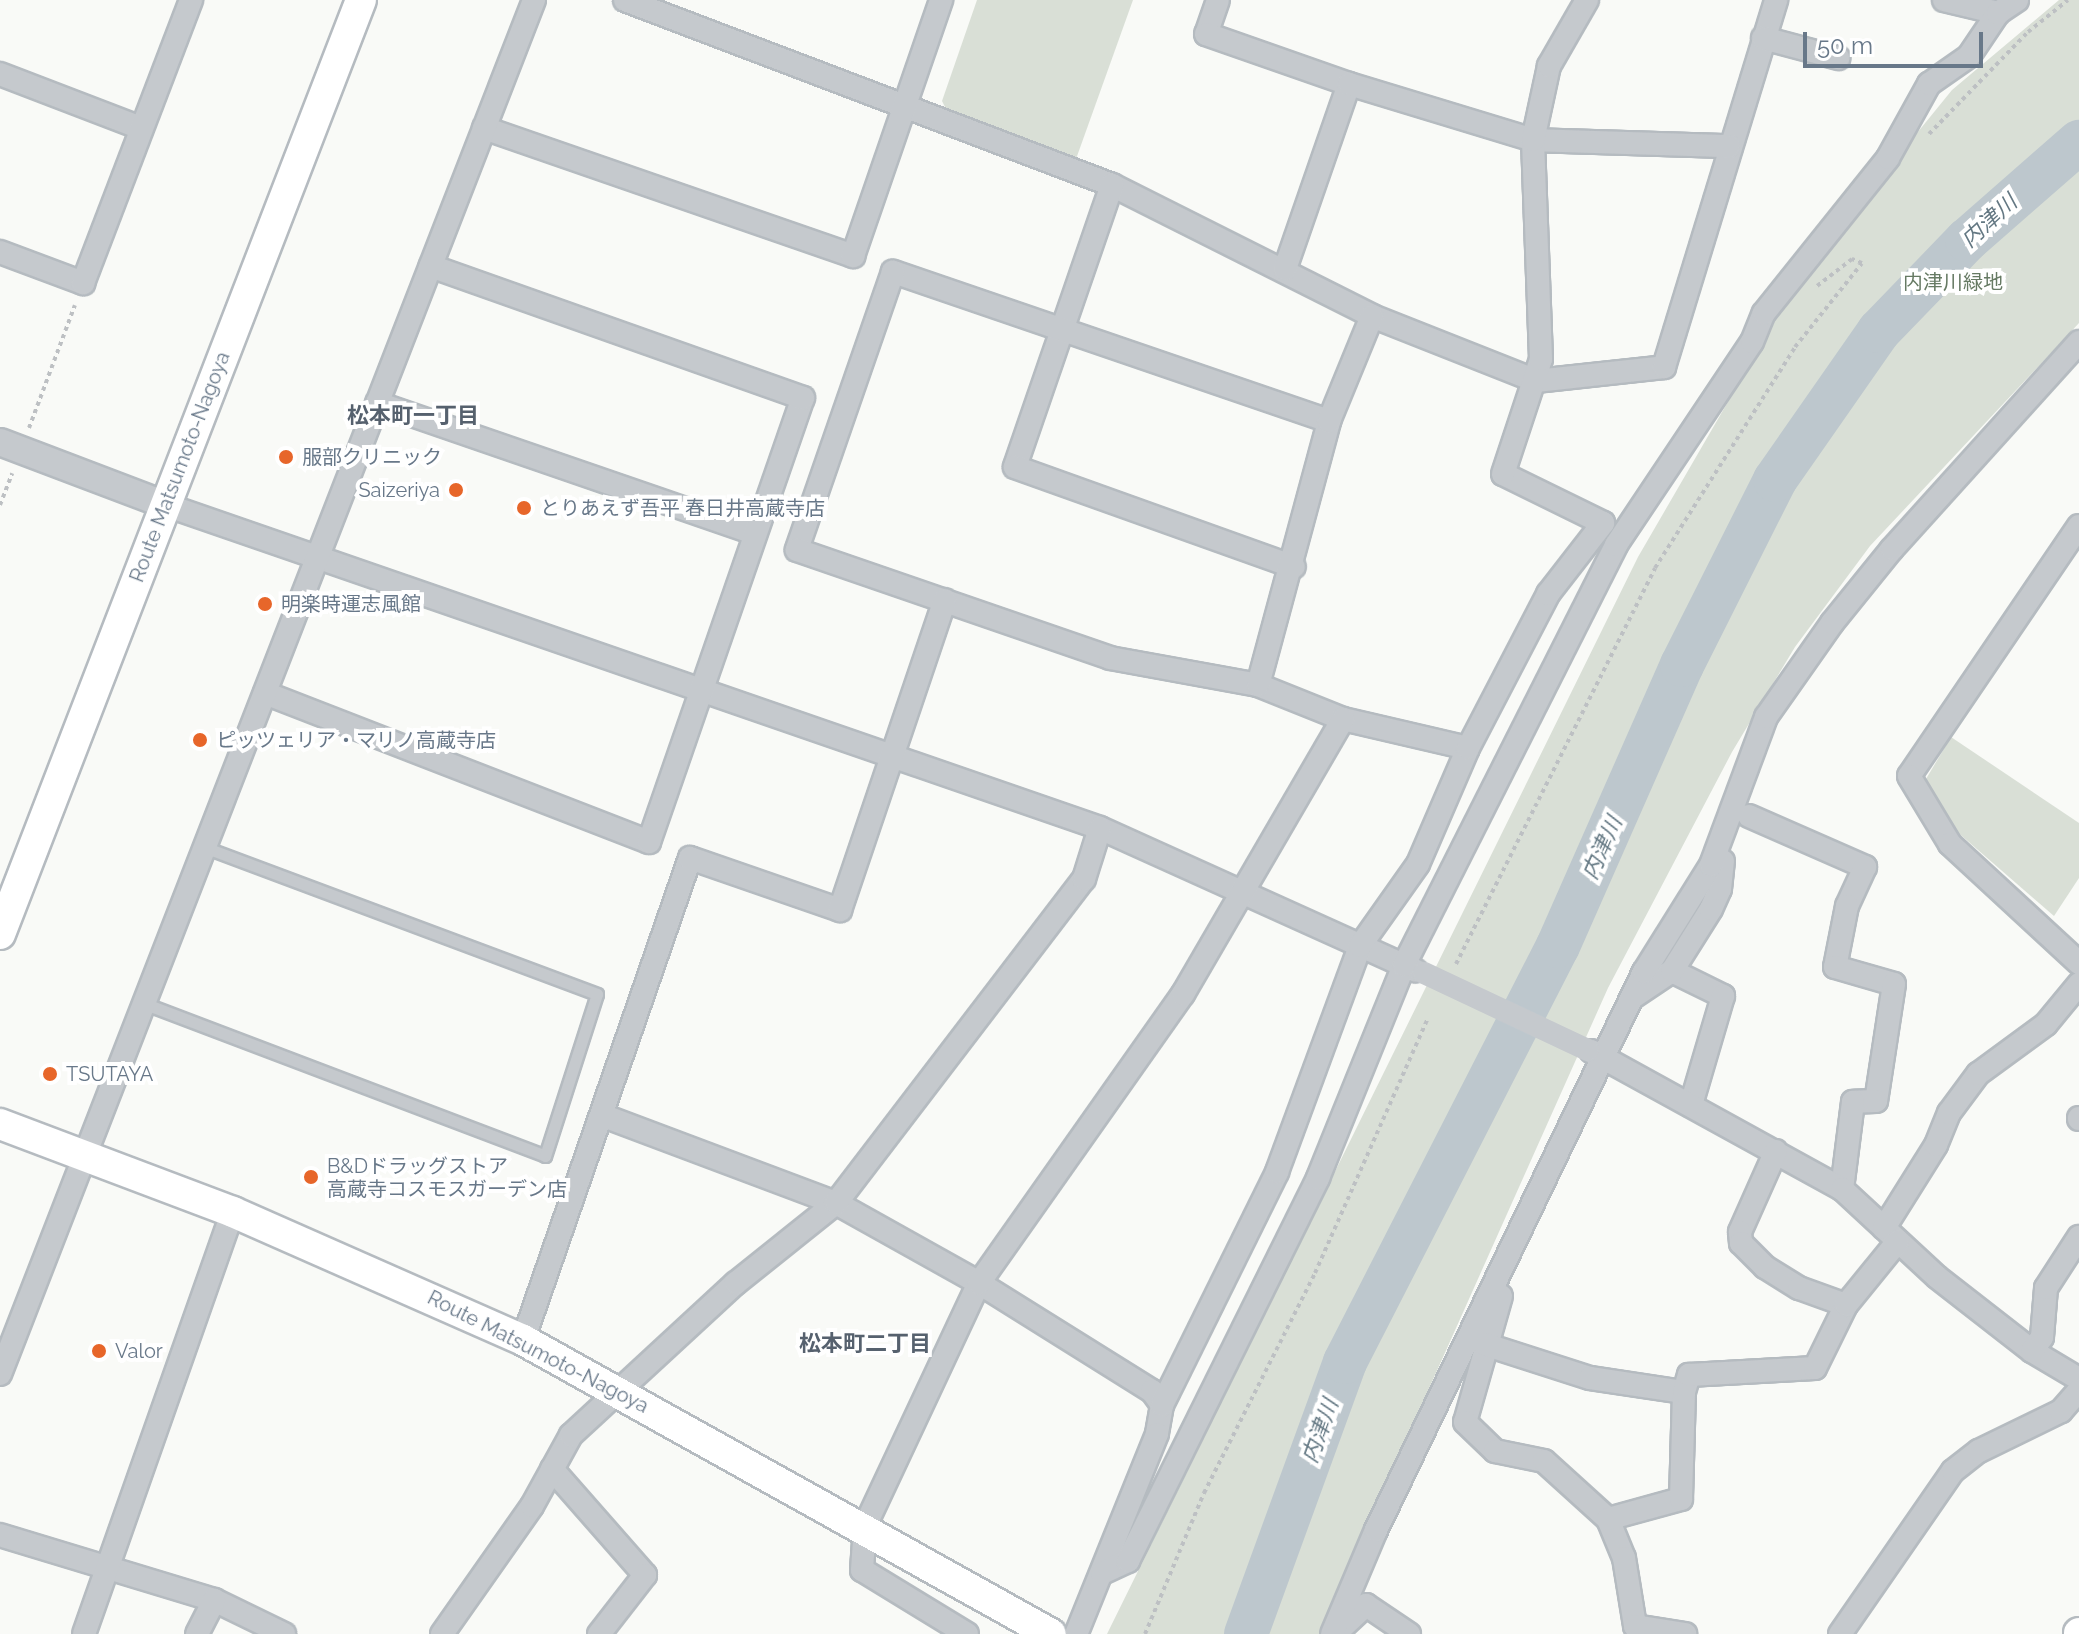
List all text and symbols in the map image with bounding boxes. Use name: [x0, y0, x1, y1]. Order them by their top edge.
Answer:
scale bar: [1807, 16, 1987, 66]
text: 50 m: [1817, 31, 1873, 60]
water label: 内津川: [1956, 189, 2022, 253]
park label: 内津川緑地: [1903, 270, 2003, 294]
street label: Route Matsumoto-Nagoya: [125, 348, 235, 586]
district label: 松本町一丁目: [347, 403, 479, 429]
place label: 服部クリニック: [302, 445, 442, 469]
marker: 服部クリニック: [277, 448, 295, 466]
place label: Saizeriya: [358, 478, 440, 502]
marker: Saizeriya: [447, 481, 465, 499]
place label: とりあえず吾平 春日井高蔵寺店: [540, 496, 825, 520]
marker: とりあえず吾平 春日井高蔵寺店: [515, 499, 533, 517]
place label: 明楽時運志風館: [281, 592, 421, 616]
marker: 明楽時運志風館: [256, 595, 274, 613]
place label: ピッツェリア・マリノ高蔵寺店: [216, 728, 496, 752]
marker: ピッツェリア・マリノ高蔵寺店: [191, 731, 209, 749]
water label: 内津川: [1577, 812, 1627, 884]
place label: TSUTAYA: [66, 1062, 153, 1086]
marker: TSUTAYA: [41, 1065, 59, 1083]
place label: B&Dドラッグストア 高蔵寺コスモスガーデン店: [327, 1154, 567, 1201]
marker: B&Dドラッグストア 高蔵寺コスモスガーデン店: [302, 1168, 320, 1186]
street label: Route Matsumoto-Nagoya: [423, 1286, 653, 1418]
district label: 松本町二丁目: [799, 1331, 931, 1357]
place label: Valor: [115, 1339, 163, 1363]
marker: Valor: [90, 1342, 108, 1360]
water label: 内津川: [1296, 1395, 1344, 1467]

